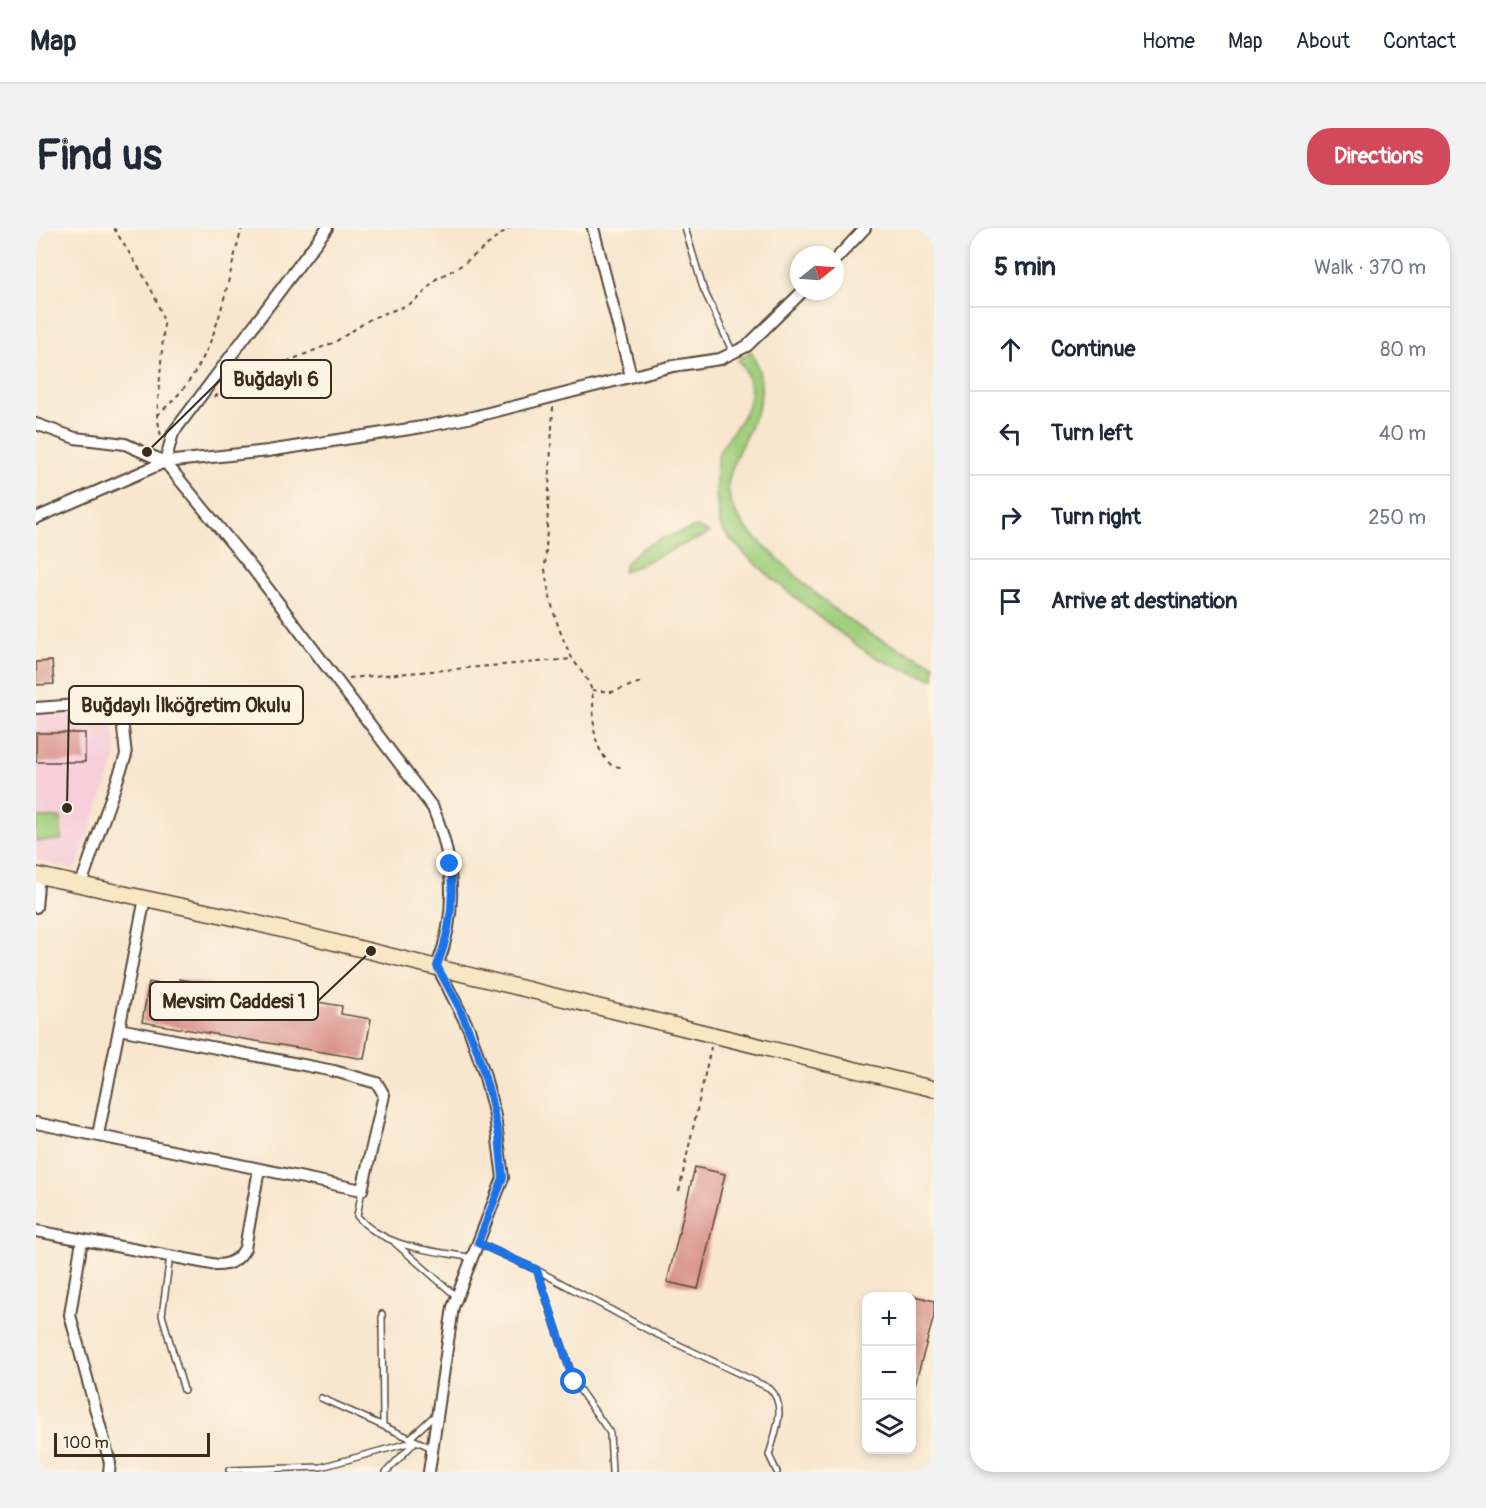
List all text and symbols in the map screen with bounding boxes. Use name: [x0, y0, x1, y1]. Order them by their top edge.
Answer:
text: Map: [30, 24, 76, 59]
text: Home: [1142, 28, 1195, 55]
text: Map: [1228, 28, 1263, 55]
text: About: [1296, 28, 1350, 55]
text: Contact: [1383, 28, 1456, 55]
button: Directions: [1307, 128, 1450, 185]
text: Find us: [36, 130, 162, 182]
north arrow: [790, 246, 844, 300]
text: 5 min: [994, 251, 1056, 283]
text: Walk · 370 m: [1314, 255, 1426, 280]
icon: ahead: [994, 333, 1027, 366]
text: Continue: [1051, 335, 1135, 363]
text: 80 m: [1380, 337, 1426, 362]
callout: Buğdaylı 6: [221, 360, 331, 398]
text: Buğdaylı 6: [233, 367, 319, 392]
icon: left: [994, 417, 1027, 450]
text: Turn left: [1051, 419, 1133, 447]
text: 40 m: [1379, 421, 1426, 446]
icon: right: [994, 501, 1027, 534]
text: Turn right: [1051, 503, 1141, 531]
text: 250 m: [1368, 505, 1426, 530]
icon: arrive: [994, 585, 1027, 618]
text: Arrive at destination: [1051, 587, 1237, 615]
callout: Buğdaylı İlköğretim Okulu: [69, 686, 303, 724]
text: Buğdaylı İlköğretim Okulu: [81, 693, 291, 718]
route end: [436, 850, 462, 876]
callout: Mevsim Caddesi 1: [150, 982, 318, 1020]
text: Mevsim Caddesi 1: [162, 989, 306, 1014]
map controls: [862, 1292, 916, 1454]
button: +: [862, 1292, 916, 1346]
button: −: [862, 1346, 916, 1400]
route start: [560, 1368, 586, 1394]
button: layers: [862, 1400, 916, 1454]
scale bar: [54, 1430, 210, 1458]
text: 100 m: [63, 1433, 109, 1453]

